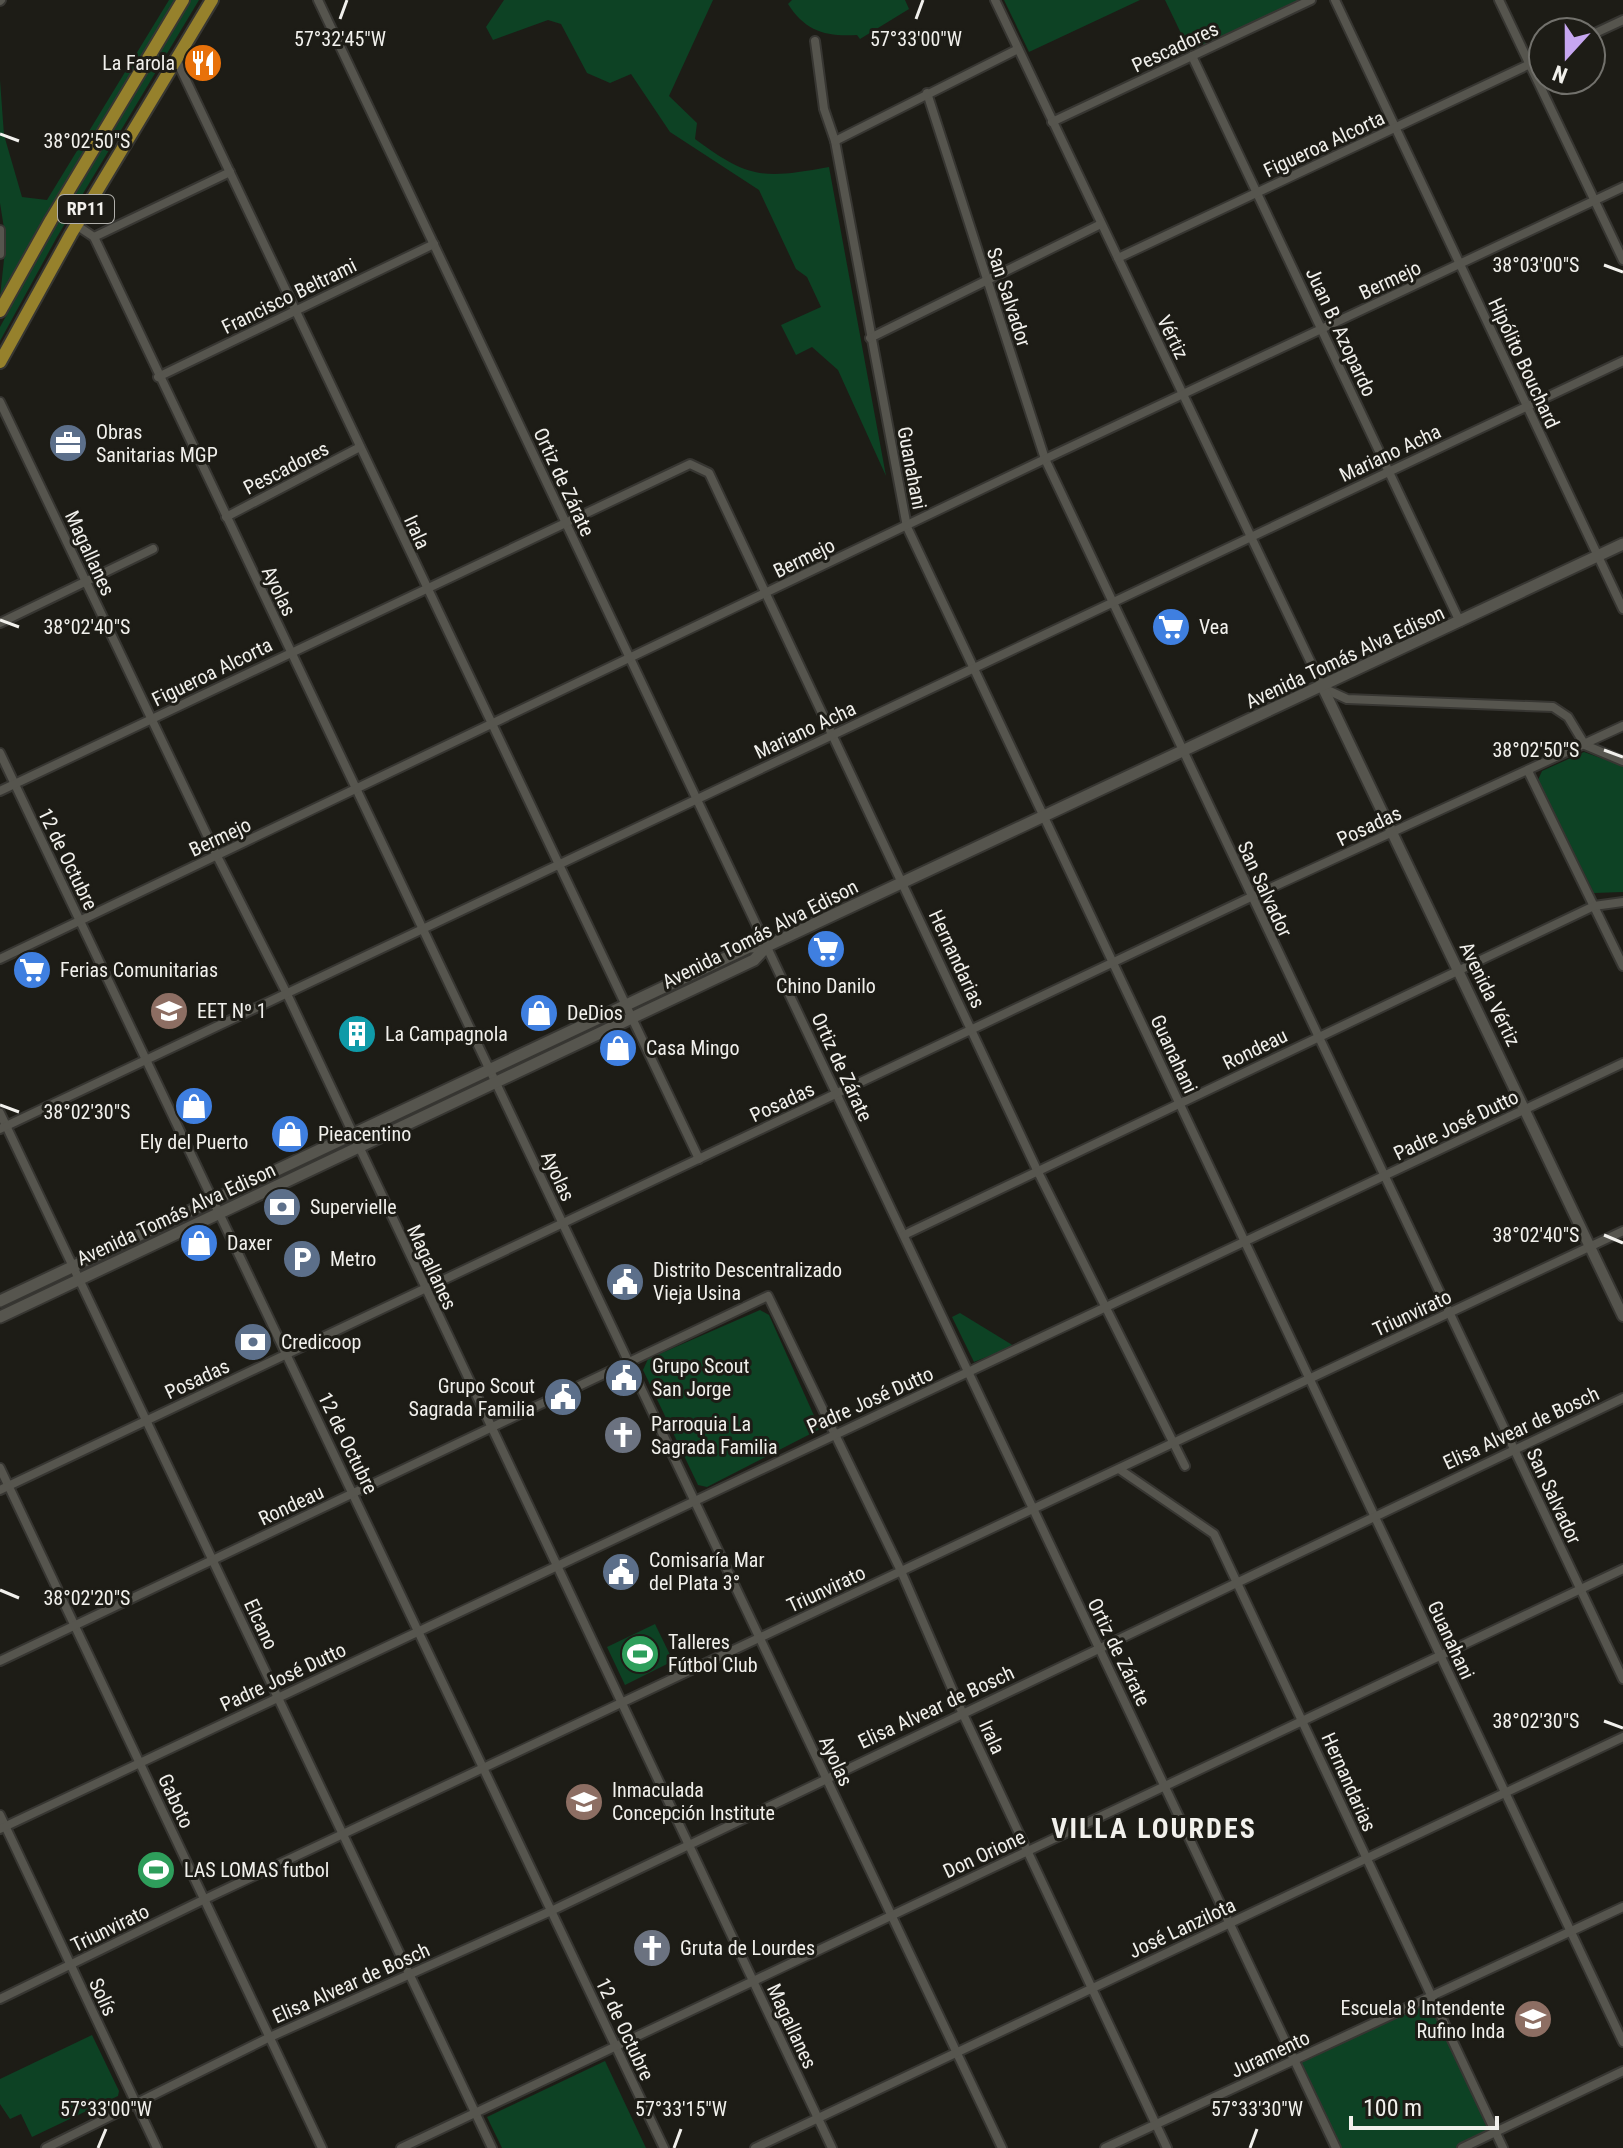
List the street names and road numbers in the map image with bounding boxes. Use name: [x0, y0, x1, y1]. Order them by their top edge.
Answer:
street label: Pescadores: [1128, 17, 1222, 77]
street label: Figueroa Alcorta: [1260, 106, 1388, 182]
road number: RP11: [58, 195, 114, 223]
street label: San Salvador: [982, 244, 1036, 350]
street label: Francisco Beltrami: [218, 253, 360, 339]
street label: Bermejo: [1355, 255, 1425, 305]
street label: Juan B. Azopardo: [1301, 264, 1381, 400]
street label: Hipólito Bouchard: [1483, 294, 1565, 432]
street label: Vértiz: [1152, 311, 1194, 363]
street label: Mariano Acha: [1335, 419, 1445, 487]
street label: Ortiz de Zárate: [528, 424, 600, 540]
street label: Guanahani: [892, 425, 932, 511]
street label: Pescadores: [239, 436, 333, 500]
street label: Magallanes: [60, 507, 120, 599]
street label: Irala: [399, 511, 435, 553]
street label: Bermejo: [769, 533, 839, 583]
street label: Ayolas: [257, 562, 301, 620]
street label: Avenida Tomás Alva Edison: [1242, 600, 1448, 714]
street label: Figueroa Alcorta: [148, 633, 276, 711]
street label: Mariano Acha: [750, 696, 860, 764]
street label: Posadas: [1333, 801, 1405, 851]
street label: 12 de Octubre: [33, 804, 103, 914]
street label: Bermejo: [185, 812, 255, 862]
street label: San Salvador: [1232, 837, 1298, 941]
street label: Avenida Tomás Alva Edison: [658, 874, 862, 994]
street label: Hernandarias: [924, 906, 990, 1012]
street label: Avenida Vértiz: [1454, 938, 1526, 1050]
street label: Ortiz de Zárate: [806, 1009, 878, 1125]
street label: Guanahani: [1145, 1011, 1203, 1097]
street label: Rondeau: [1219, 1023, 1291, 1075]
street label: Posadas: [746, 1077, 818, 1127]
street label: Padre José Dutto: [1390, 1084, 1522, 1166]
street label: Ayolas: [536, 1147, 580, 1205]
street label: Avenida Tomás Alva Edison: [73, 1157, 279, 1271]
street label: Magallanes: [402, 1221, 462, 1313]
street label: Triunvirato: [1369, 1284, 1455, 1342]
street label: Posadas: [161, 1354, 233, 1404]
street label: Padre José Dutto: [803, 1361, 937, 1439]
street label: Elisa Alvear de Bosch: [1439, 1381, 1603, 1475]
street label: 12 de Octubre: [313, 1388, 383, 1498]
street label: San Salvador: [1521, 1444, 1587, 1548]
street label: Rondeau: [255, 1480, 327, 1530]
street label: Triunvirato: [783, 1560, 869, 1618]
street label: Ortiz de Zárate: [1083, 1594, 1155, 1710]
street label: Elcano: [239, 1595, 283, 1653]
street label: Guanahani: [1422, 1597, 1480, 1683]
street label: Padre José Dutto: [216, 1637, 350, 1717]
street label: Elisa Alvear de Bosch: [854, 1660, 1018, 1754]
street label: Irala: [974, 1716, 1010, 1758]
street label: Hernandarias: [1317, 1729, 1381, 1835]
street label: Ayolas: [814, 1732, 858, 1790]
street label: Gaboto: [153, 1770, 199, 1832]
street label: Don Orione: [939, 1825, 1029, 1883]
street label: José Lanzilota: [1125, 1893, 1239, 1963]
street label: Triunvirato: [67, 1899, 153, 1957]
street label: Elisa Alvear de Bosch: [269, 1938, 433, 2028]
street label: Solís: [84, 1974, 122, 2020]
street label: 12 de Octubre: [591, 1974, 659, 2084]
street label: Magallanes: [762, 1980, 822, 2072]
street label: Juramento: [1227, 2025, 1313, 2083]

